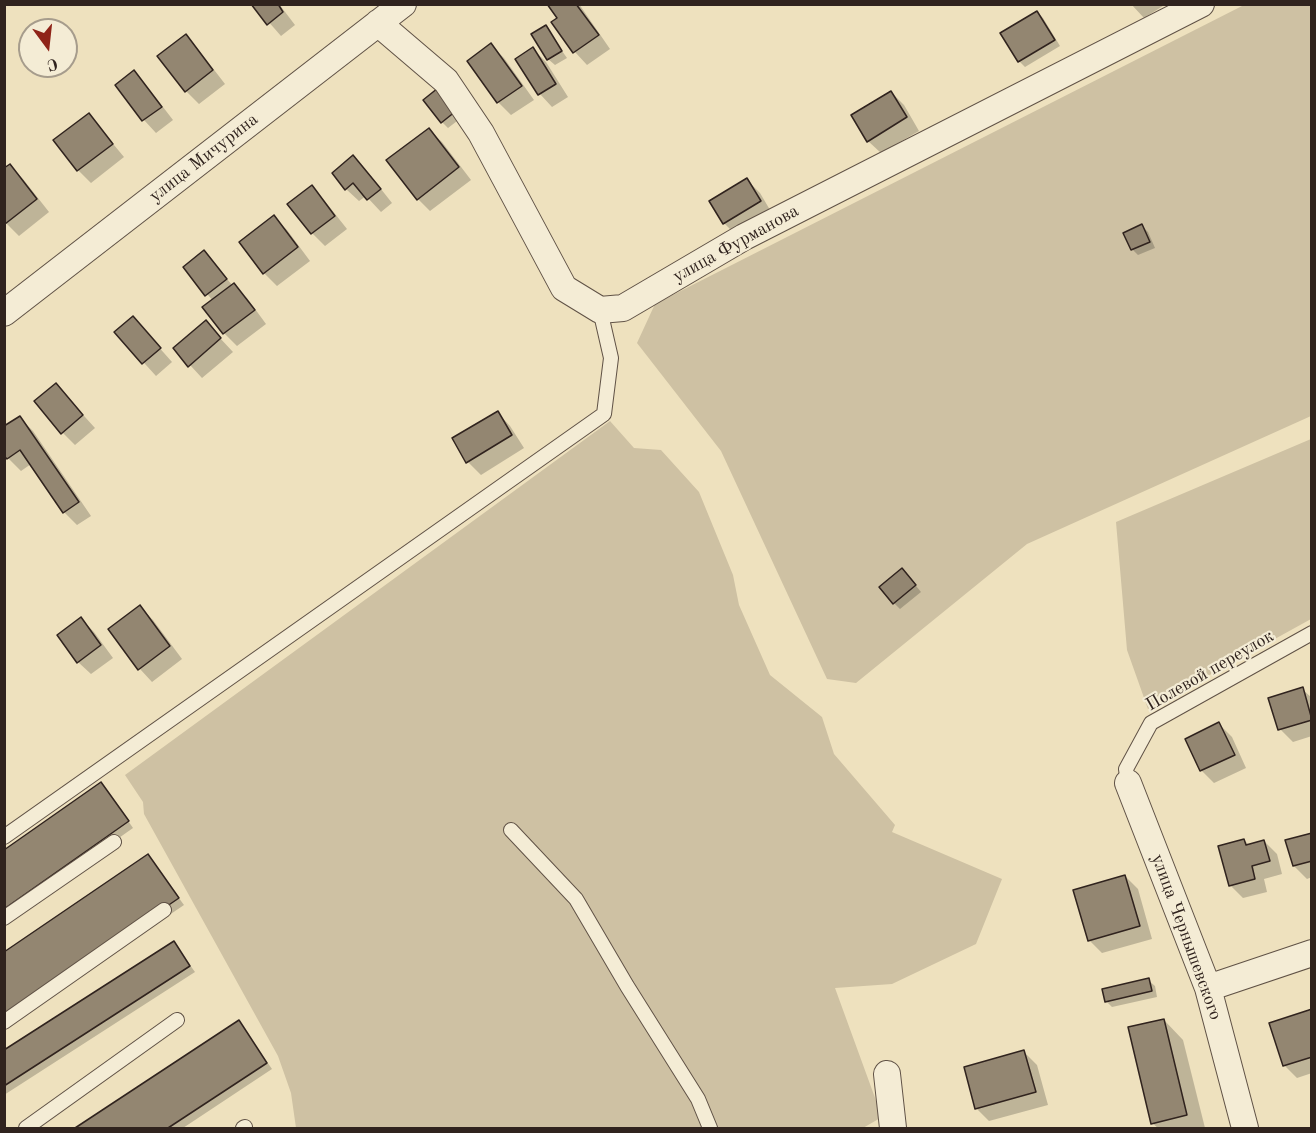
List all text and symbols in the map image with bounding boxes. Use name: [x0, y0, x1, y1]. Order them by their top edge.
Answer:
north arrow: [18, 18, 78, 78]
text: С: [45, 54, 59, 73]
street label: улица Мичурина: [145, 109, 263, 207]
street label: улица Фурманова: [669, 200, 803, 288]
street label: Полевой переулок: [1142, 626, 1278, 716]
street label: улица Чернышевского: [1146, 851, 1226, 1023]

